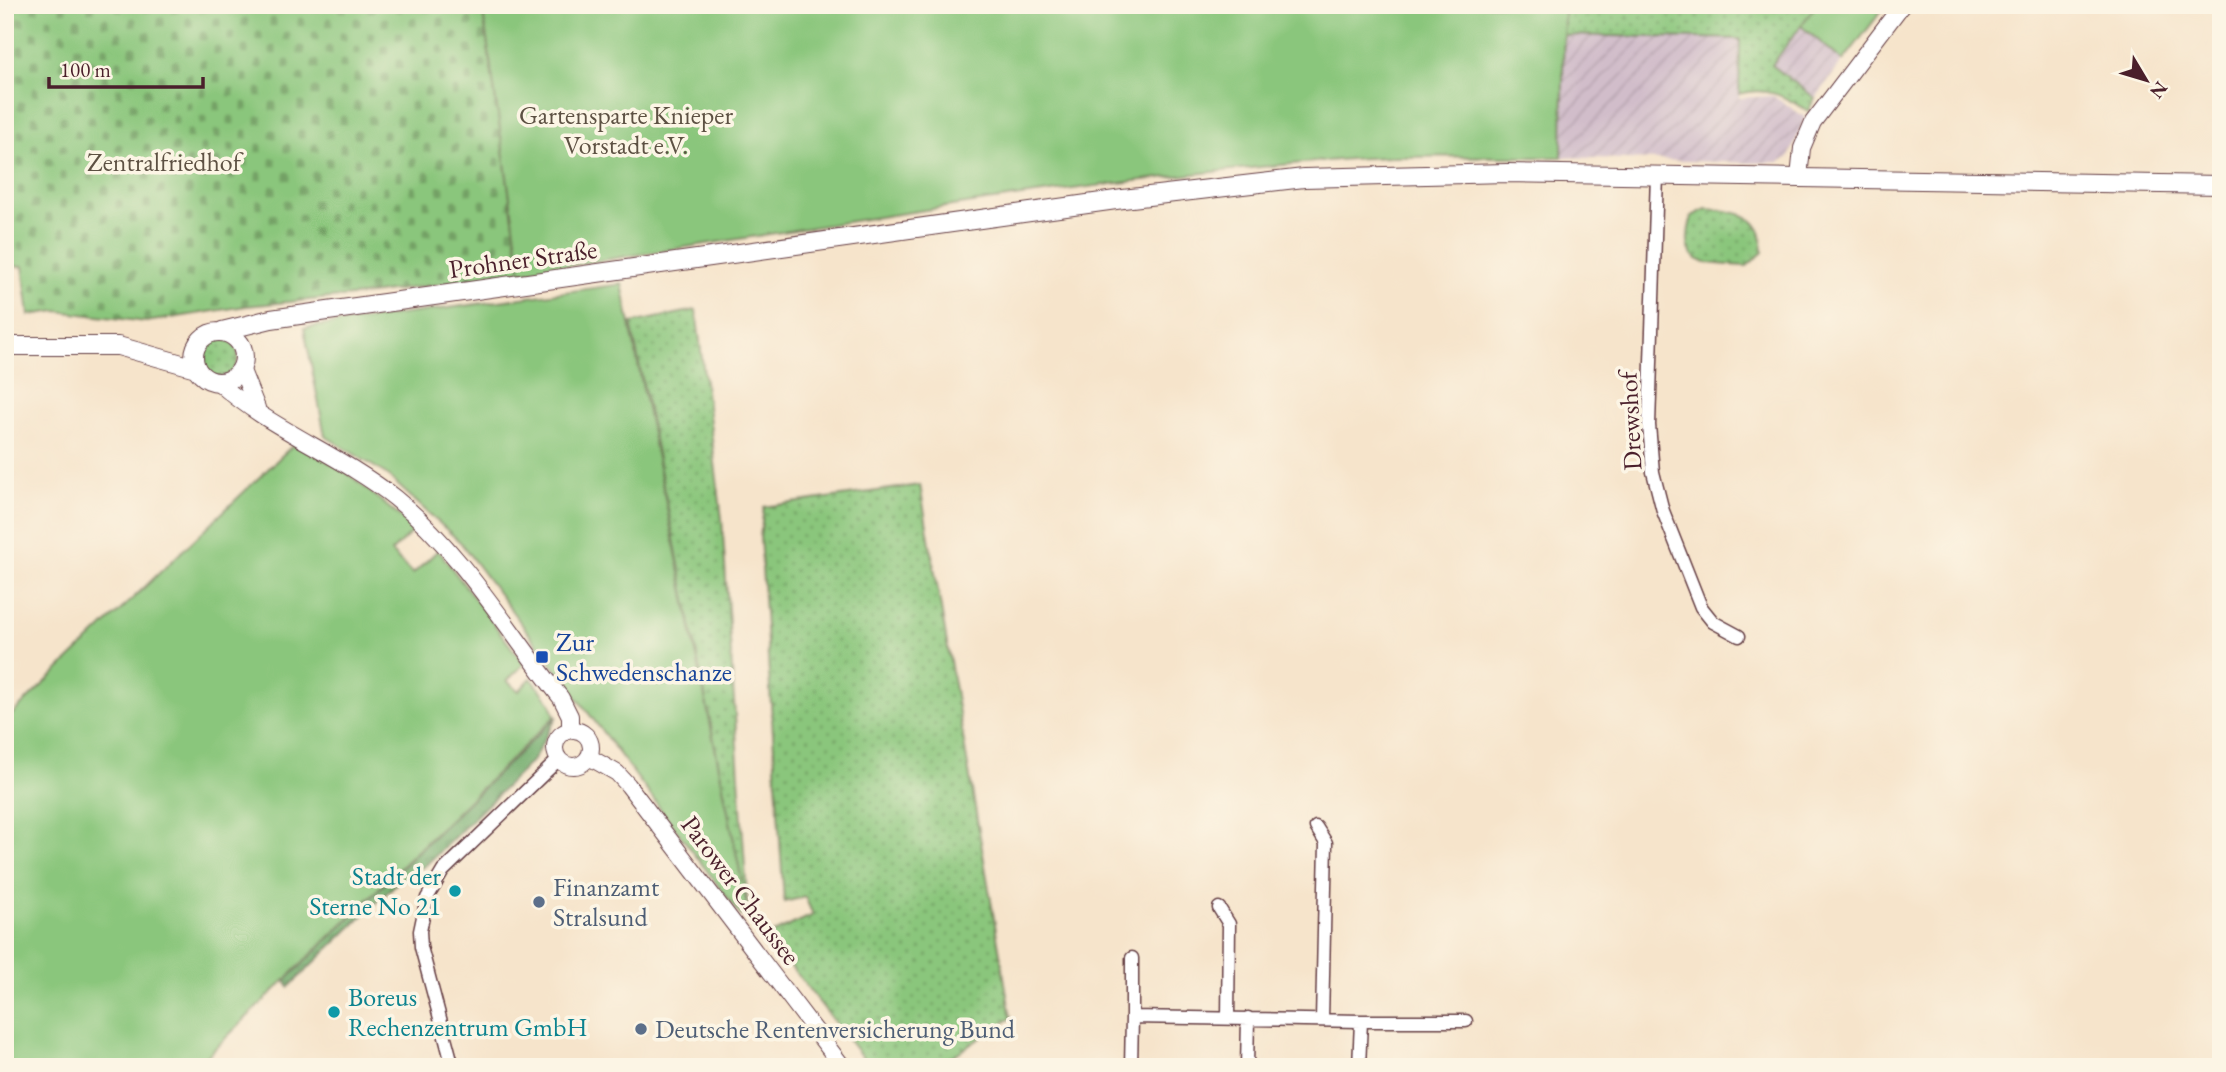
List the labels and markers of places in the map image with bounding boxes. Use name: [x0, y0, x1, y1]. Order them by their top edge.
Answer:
place label: Zur Schwedenschanze: [556, 625, 732, 689]
marker: Zur Schwedenschanze: [534, 649, 550, 665]
place label: Stadt der Sterne No 21: [309, 859, 441, 923]
place label: Finanzamt Stralsund: [553, 870, 659, 934]
marker: Stadt der Sterne No 21: [447, 883, 463, 899]
marker: Finanzamt Stralsund: [531, 894, 547, 910]
place label: Boreus Rechenzentrum GmbH: [348, 980, 588, 1044]
marker: Boreus Rechenzentrum GmbH: [326, 1004, 342, 1020]
place label: Deutsche Rentenversicherung Bund: [655, 1012, 1016, 1046]
marker: Deutsche Rentenversicherung Bund: [633, 1021, 649, 1037]

